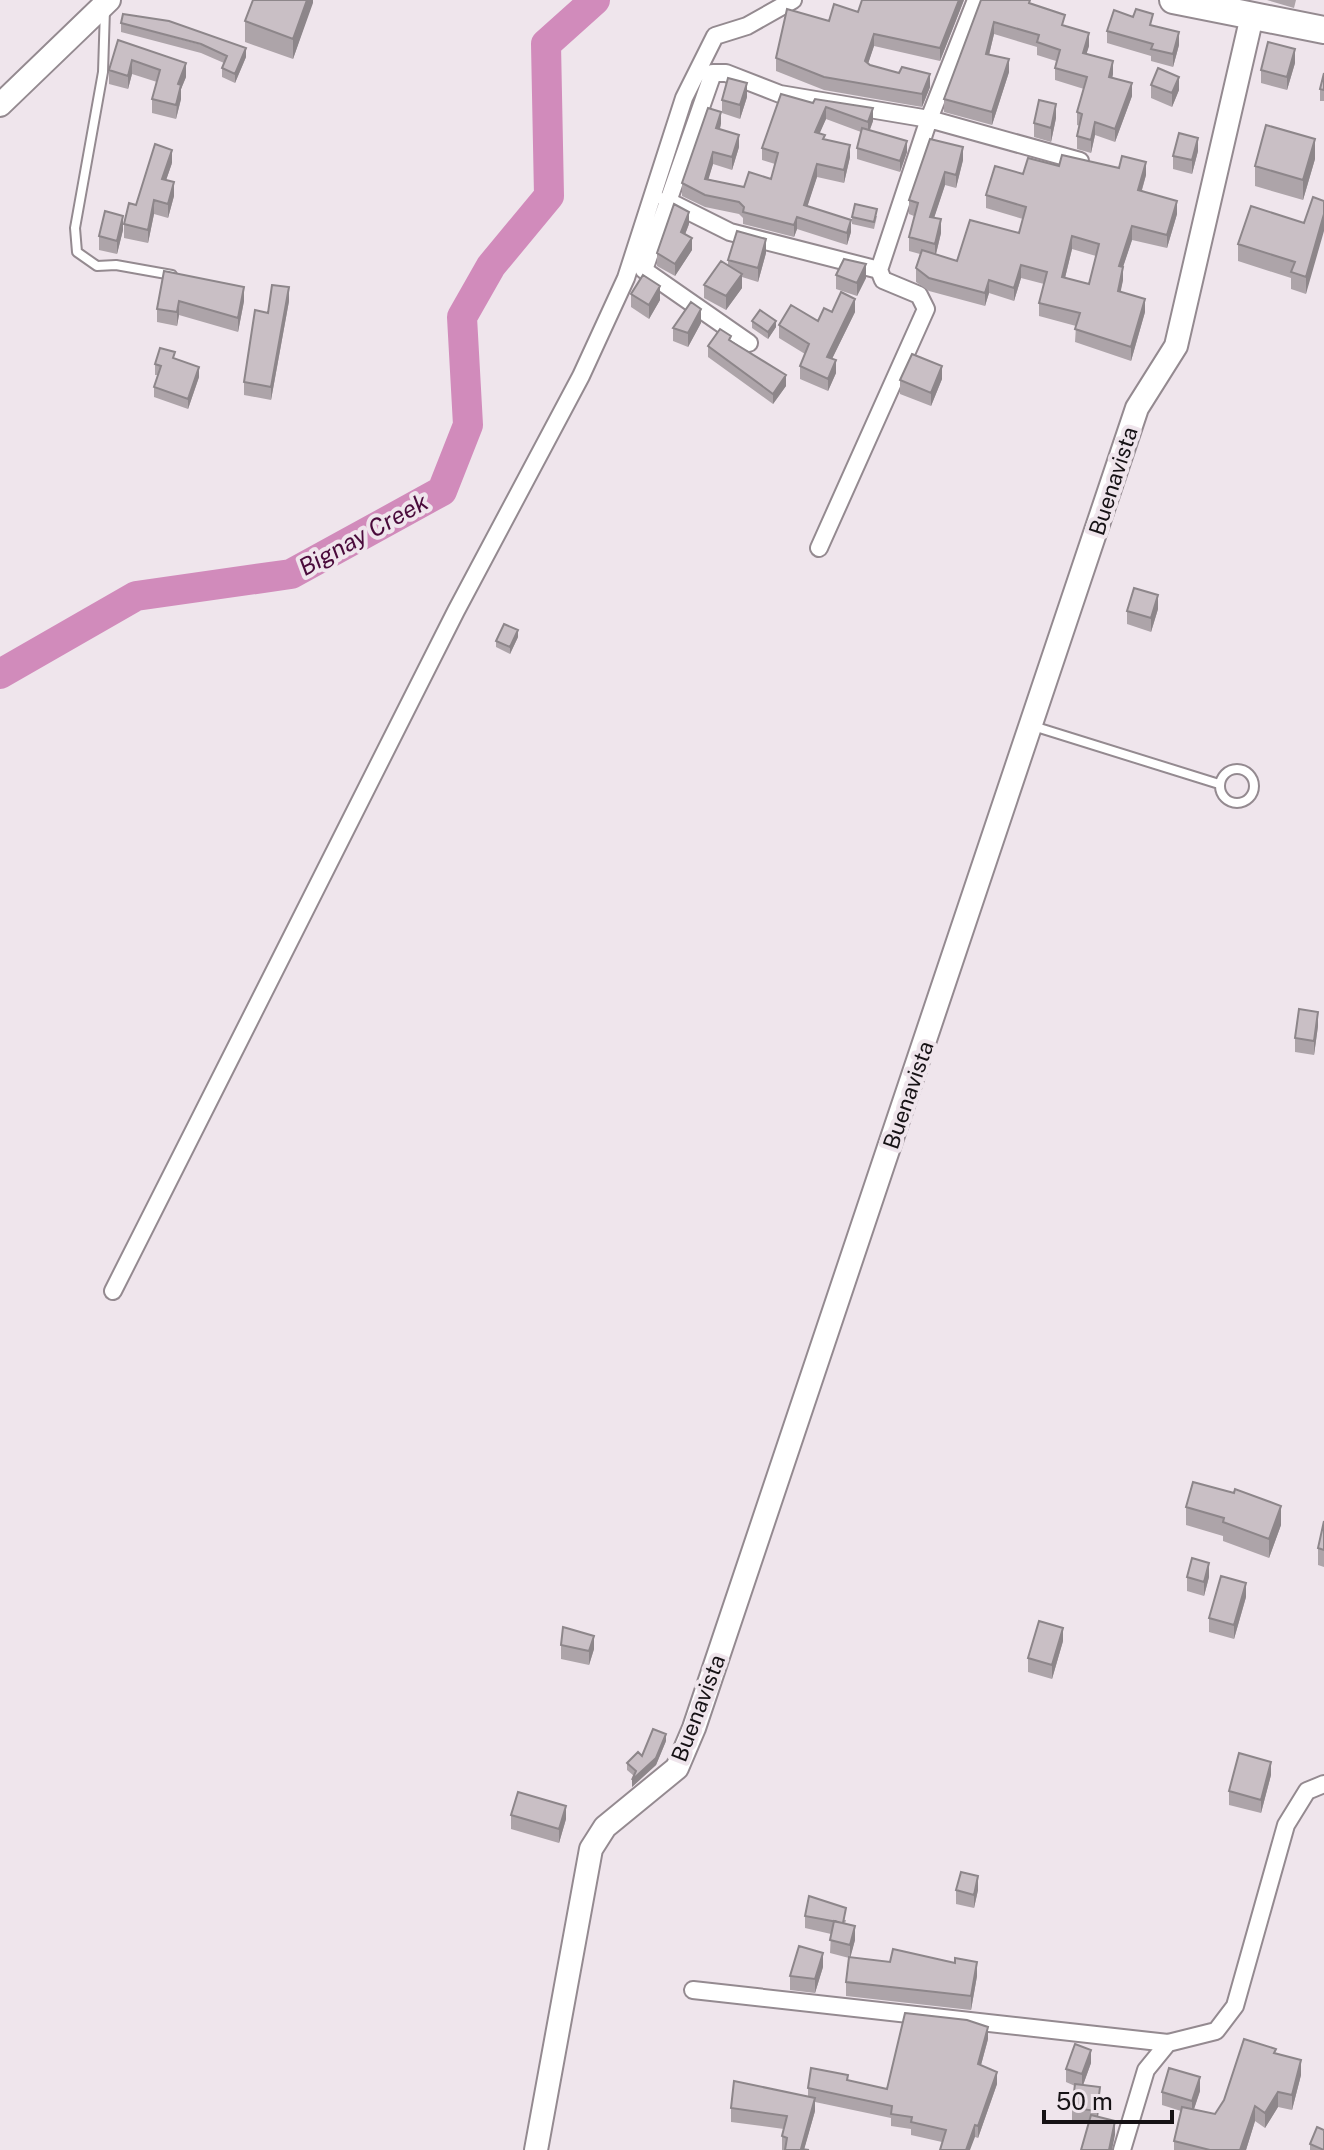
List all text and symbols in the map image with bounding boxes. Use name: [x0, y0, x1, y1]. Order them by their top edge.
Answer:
street label: Buenavista: [1083, 423, 1143, 539]
water label: Bignay Creek: [294, 487, 432, 581]
street label: Buenavista: [877, 1038, 939, 1152]
street label: Buenavista: [666, 1651, 730, 1765]
scale bar: [1044, 2074, 1172, 2124]
text: 50 m: [1056, 2087, 1113, 2115]

